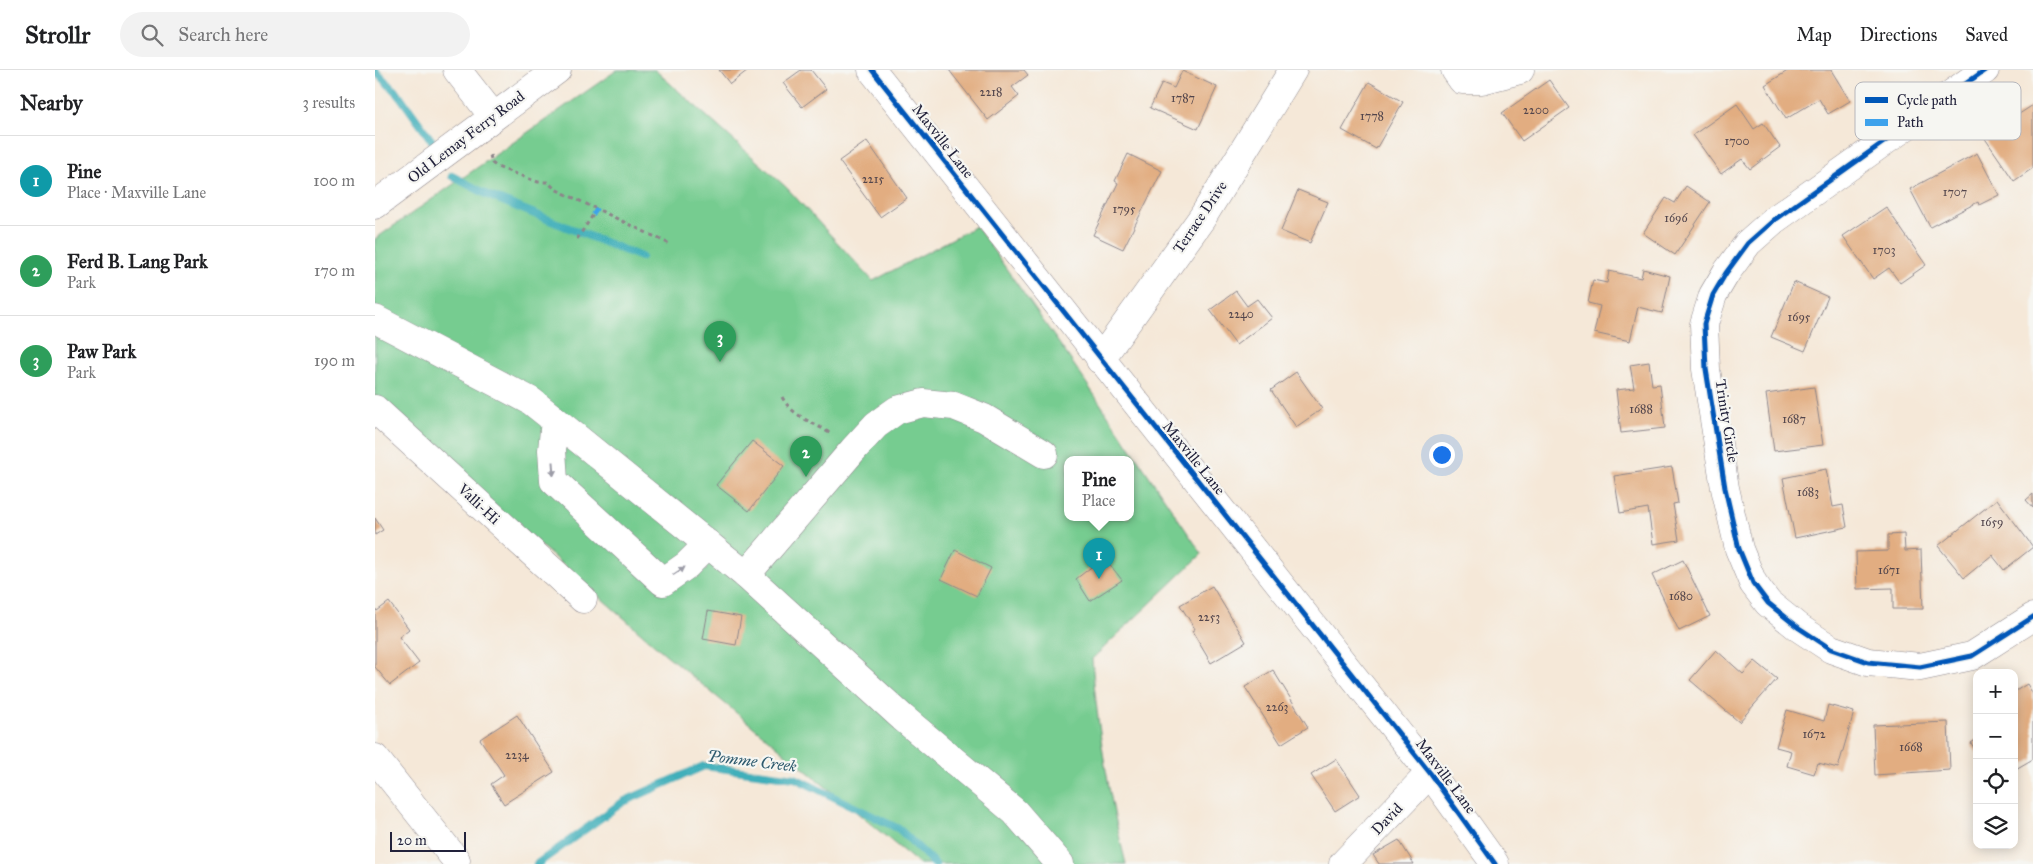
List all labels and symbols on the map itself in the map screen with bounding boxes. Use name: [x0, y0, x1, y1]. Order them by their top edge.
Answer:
legend: [1855, 82, 2021, 140]
house number: 2218: [980, 85, 1002, 99]
street label: Old Lemay Ferry Road: [404, 87, 528, 187]
house number: 1787: [1171, 91, 1195, 105]
text: Cycle path: [1897, 92, 1957, 109]
street label: Maxville Lane: [908, 100, 978, 182]
house number: 2200: [1523, 103, 1549, 117]
house number: 1778: [1360, 109, 1384, 123]
text: Path: [1897, 114, 1924, 131]
house number: 1700: [1724, 134, 1750, 148]
house number: 2215: [862, 172, 884, 186]
street label: Terrace Drive: [1169, 177, 1231, 257]
house number: 1707: [1943, 185, 1967, 199]
house number: 1795: [1112, 202, 1136, 216]
house number: 1696: [1664, 211, 1689, 225]
house number: 1703: [1873, 243, 1896, 257]
house number: 2240: [1228, 307, 1254, 321]
house number: 1695: [1788, 310, 1811, 324]
pin: 3: [704, 321, 736, 362]
street label: Trinity Circle: [1712, 378, 1742, 464]
house number: 1688: [1629, 402, 1653, 416]
house number: 1687: [1782, 412, 1806, 426]
street label: Maxville Lane: [1159, 418, 1229, 498]
pin: 2: [790, 436, 822, 477]
your location: [1429, 442, 1455, 468]
one-way arrow: [549, 461, 557, 477]
street label: Valli-Hi: [453, 479, 504, 528]
house number: 1683: [1797, 485, 1819, 499]
house number: 1659: [1981, 515, 2003, 529]
pin: 1: [1083, 538, 1115, 579]
house number: 1671: [1878, 563, 1900, 577]
one-way arrow: [672, 566, 686, 575]
house number: 1680: [1669, 589, 1693, 603]
house number: 2253: [1198, 610, 1220, 624]
house number: 2263: [1266, 700, 1289, 714]
house number: 1672: [1802, 727, 1826, 741]
street label: Maxville Lane: [1412, 735, 1480, 817]
house number: 1668: [1899, 740, 1923, 754]
water label: Pomme Creek: [706, 746, 798, 776]
house number: 2234: [505, 748, 529, 762]
street label: David: [1368, 799, 1407, 839]
scale bar: [390, 829, 466, 852]

